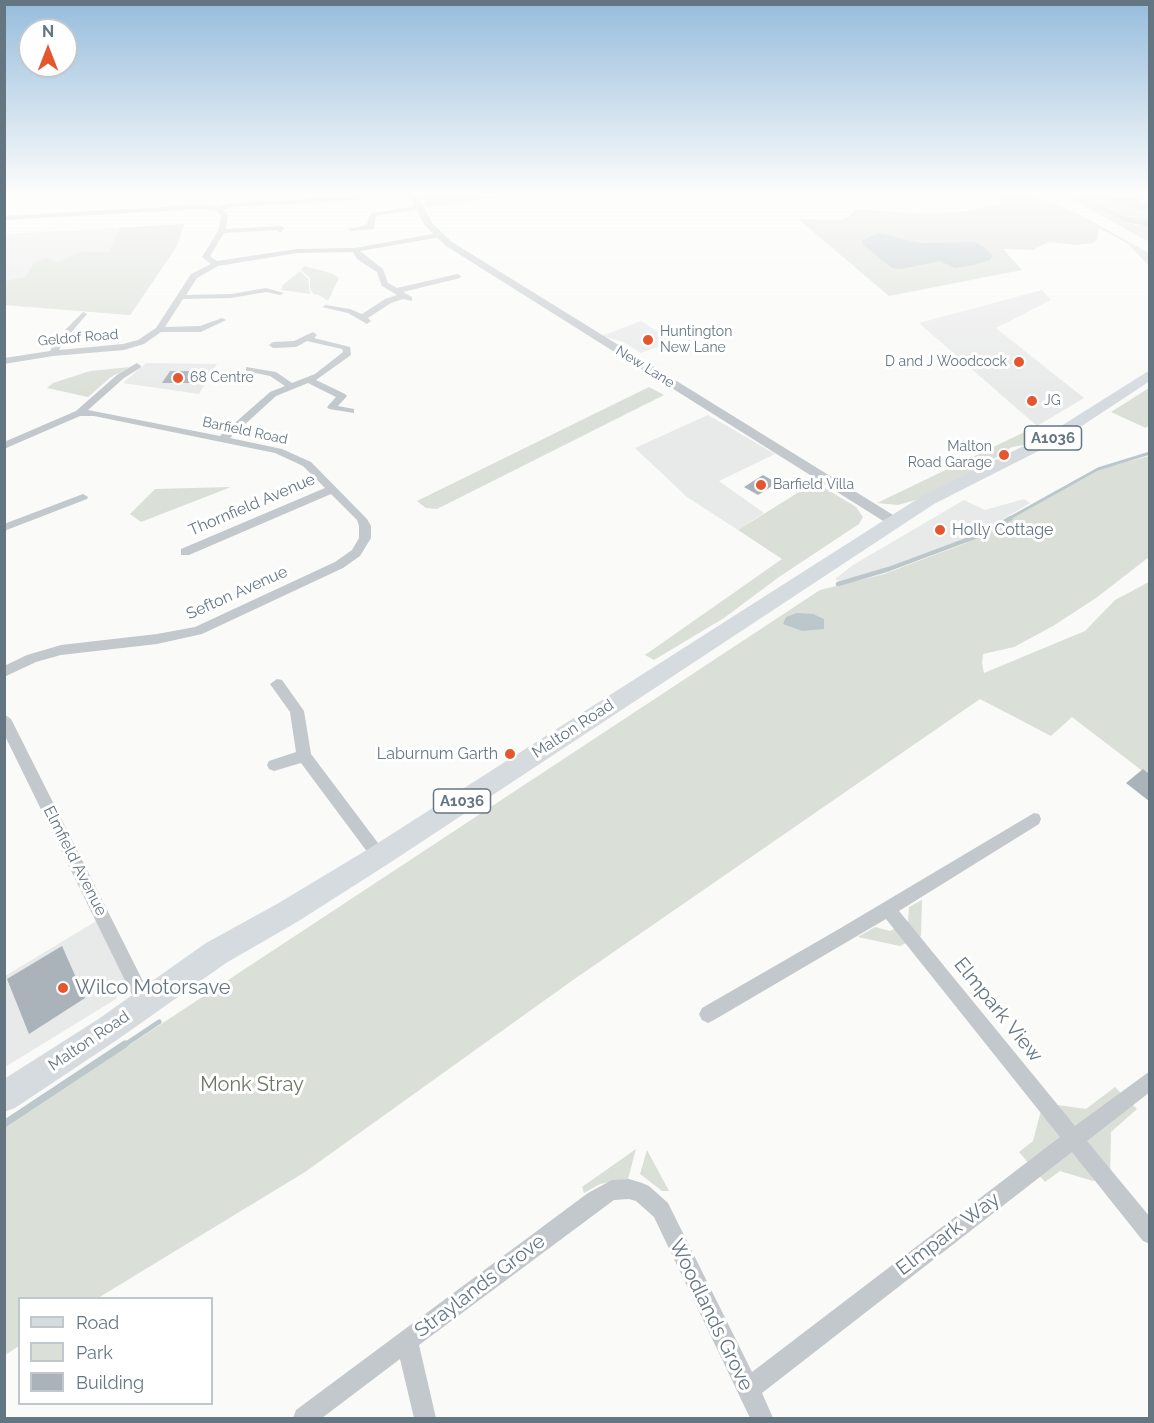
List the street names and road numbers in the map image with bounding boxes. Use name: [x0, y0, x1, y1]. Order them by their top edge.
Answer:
street label: Geldof Road: [37, 326, 119, 350]
street label: New Lane: [613, 342, 677, 392]
street label: Barfield Road: [201, 414, 289, 448]
road number: A1036: [1024, 426, 1082, 450]
street label: Thornfield Avenue: [186, 470, 318, 540]
street label: Sefton Avenue: [183, 562, 291, 624]
street label: Malton Road: [529, 695, 617, 763]
road number: A1036: [434, 789, 490, 813]
street label: Elmfield Avenue: [39, 803, 111, 919]
street label: Elmpark View: [949, 953, 1047, 1067]
street label: Malton Road: [45, 1007, 133, 1075]
street label: Elmpark Way: [892, 1187, 1004, 1281]
street label: Straylands Grove: [410, 1229, 550, 1343]
street label: Woodlands Grove: [664, 1235, 758, 1395]

